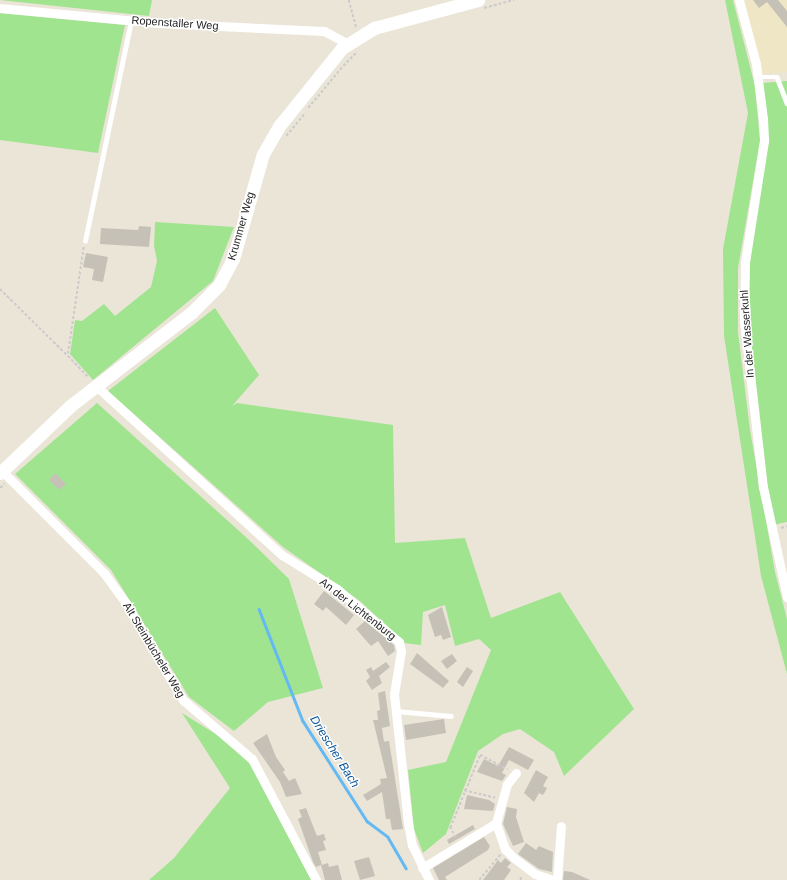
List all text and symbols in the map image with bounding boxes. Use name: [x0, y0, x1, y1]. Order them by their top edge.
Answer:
street label: Ropenstaller Weg: [131, 13, 219, 33]
street label: Krummer Weg: [225, 190, 257, 262]
street label: In der Wasserkuhl: [737, 290, 757, 378]
street label: An der Lichtenburg: [317, 575, 399, 643]
street label: Alt Steinbücheler Weg: [120, 600, 188, 700]
water label: Driescher Bach: [306, 713, 362, 791]

